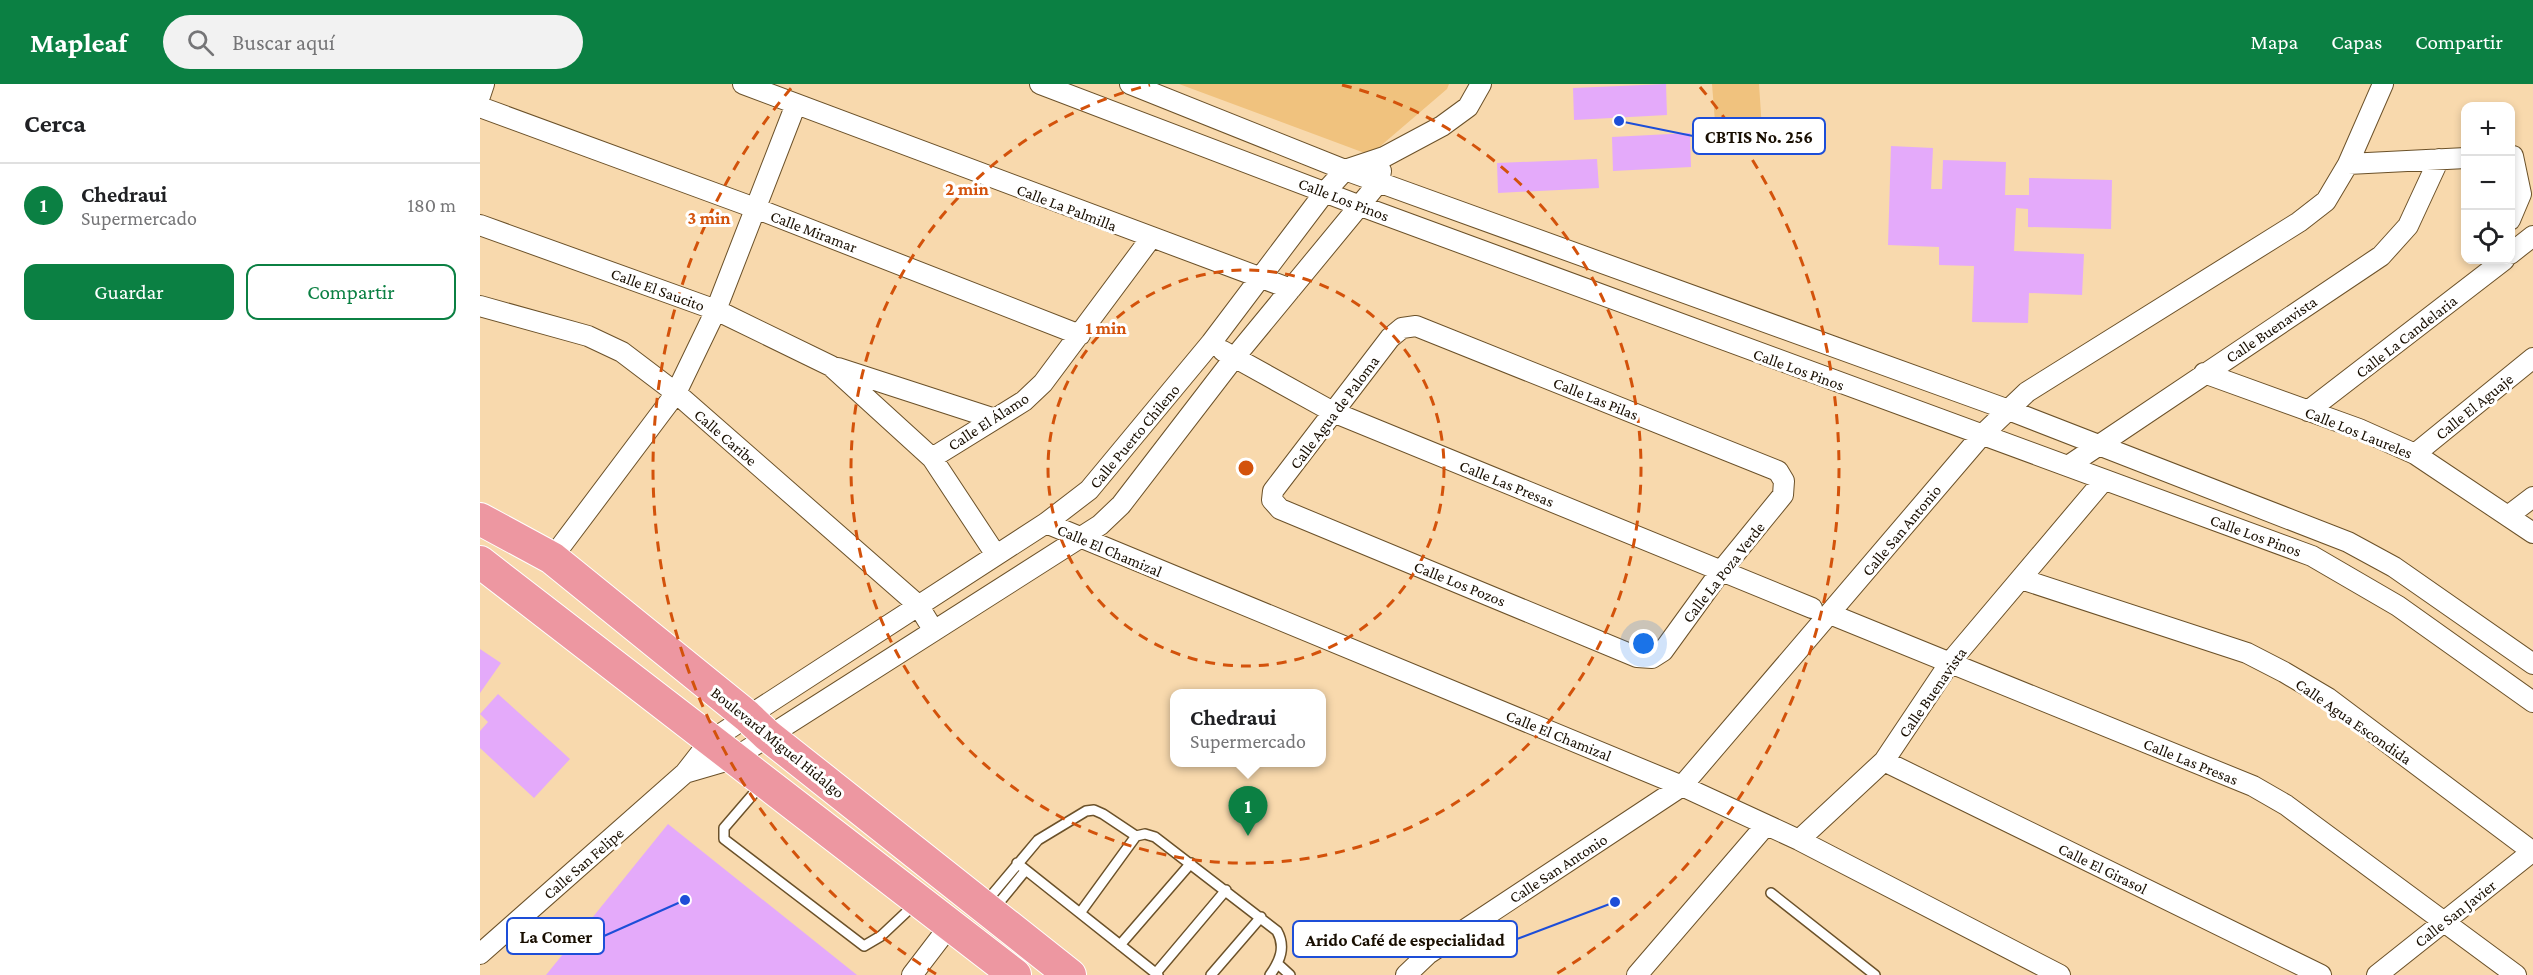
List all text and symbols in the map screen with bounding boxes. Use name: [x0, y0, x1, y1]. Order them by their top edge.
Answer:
search box: [163, 15, 583, 69]
icon: search: [184, 26, 217, 59]
text: Mapleaf: [30, 27, 127, 58]
text: Buscar aquí: [232, 30, 335, 55]
text: Mapa: [2250, 30, 2298, 54]
text: Capas: [2331, 30, 2382, 54]
text: Compartir: [2415, 30, 2503, 54]
map controls: [2461, 102, 2515, 264]
button: +: [2461, 102, 2515, 156]
text: Cerca: [24, 109, 86, 138]
callout: CBTIS No. 256: [1693, 118, 1825, 154]
text: CBTIS No. 256: [1705, 127, 1813, 147]
button: −: [2461, 156, 2515, 210]
street label: Calle Los Pinos: [1296, 174, 1391, 225]
text: 2 min: [945, 179, 989, 199]
street label: Calle La Palmilla: [1014, 181, 1120, 235]
text: Chedraui: [81, 182, 167, 207]
text: 1: [40, 194, 47, 216]
text: 180 m: [407, 194, 456, 216]
text: Supermercado: [81, 207, 197, 229]
street label: Calle Miramar: [768, 207, 860, 256]
text: 3 min: [687, 208, 731, 228]
button: locate: [2461, 210, 2515, 264]
button: Guardar: [24, 264, 234, 320]
button: Compartir: [246, 264, 456, 320]
street label: Calle El Saucito: [609, 265, 707, 314]
street label: Calle La Candelaria: [2352, 291, 2461, 381]
street label: Calle Buenavista: [2223, 292, 2320, 366]
text: 1 min: [1086, 318, 1127, 338]
street label: Calle Los Pinos: [1751, 345, 1847, 394]
street label: Calle Agua de Paloma: [1286, 352, 1384, 473]
street label: Calle El Aguaje: [2432, 370, 2517, 444]
street label: Calle Las Pilas: [1551, 374, 1641, 423]
street label: Calle Puerto Chileno: [1086, 381, 1183, 492]
street label: Calle El Álamo: [945, 389, 1032, 454]
street label: Calle Los Laureles: [2303, 403, 2415, 462]
street label: Calle Caribe: [691, 406, 760, 469]
street label: Calle Las Presas: [1457, 457, 1556, 510]
centre of rings: [1236, 458, 1256, 478]
street label: Calle San Antonio: [1858, 481, 1944, 579]
street label: Calle Los Pinos: [2208, 511, 2304, 560]
street label: Calle La Poza Verde: [1679, 519, 1768, 626]
street label: Calle El Chamizal: [1055, 521, 1165, 580]
street label: Calle Los Pozos: [1412, 557, 1508, 610]
your location: [1629, 629, 1658, 658]
street label: Calle Buenavista: [1895, 644, 1970, 741]
street label: Calle Agua Escondida: [2292, 675, 2415, 769]
street label: Boulevard Miguel Hidalgo: [707, 684, 848, 802]
popup: [1170, 689, 1326, 767]
text: Chedraui: [1190, 705, 1276, 730]
street label: Calle El Chamizal: [1504, 707, 1614, 764]
text: Supermercado: [1190, 730, 1306, 752]
street label: Calle Las Presas: [2141, 735, 2240, 788]
pin: 1: [1228, 786, 1268, 836]
street label: Calle San Felipe: [540, 824, 627, 903]
street label: Calle San Antonio: [1506, 830, 1610, 906]
street label: Calle El Girasol: [2056, 840, 2150, 897]
street label: Calle San Javier: [2411, 876, 2500, 951]
callout: La Comer: [507, 918, 604, 954]
callout: Arido Café de especialidad: [1293, 921, 1517, 957]
text: La Comer: [520, 927, 592, 947]
text: Arido Café de especialidad: [1304, 930, 1505, 950]

